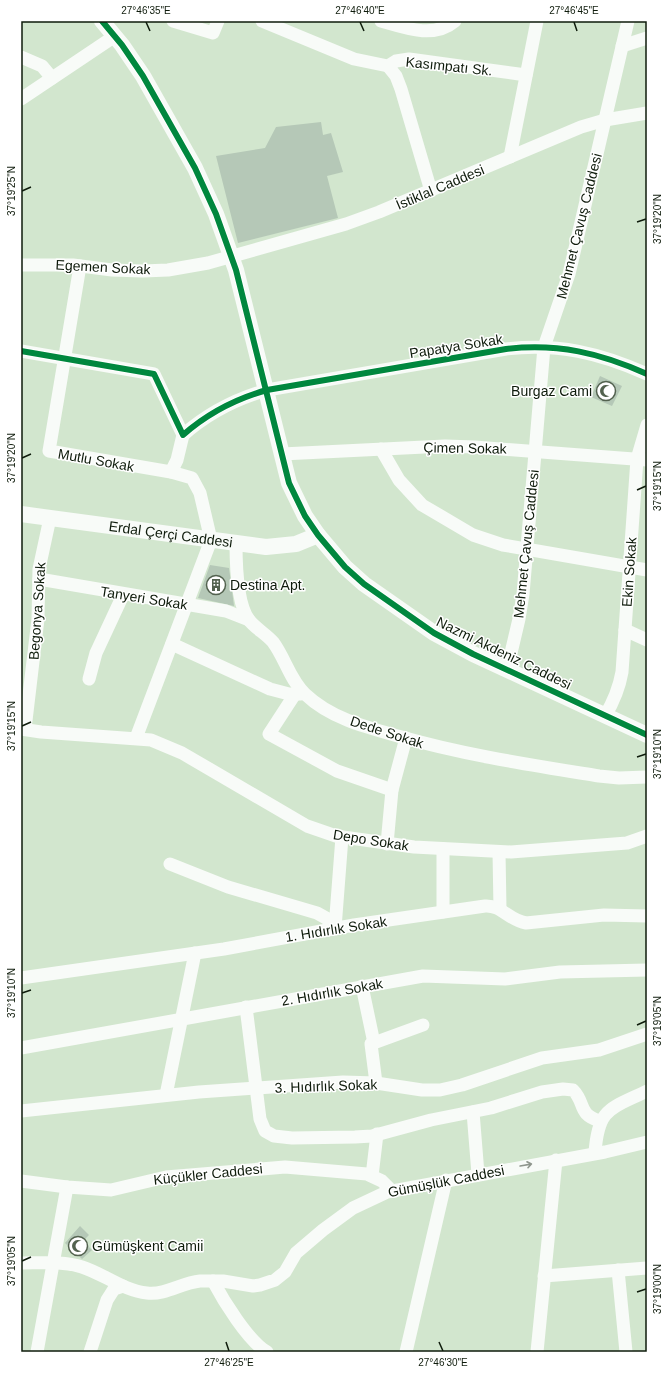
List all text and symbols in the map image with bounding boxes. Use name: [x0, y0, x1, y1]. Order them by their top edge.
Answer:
text: 27°46'35"E: [121, 5, 171, 16]
text: 27°46'40"E: [335, 5, 385, 16]
text: 27°46'45"E: [549, 5, 599, 16]
street label: Kasımpatı Sk.: [405, 53, 493, 79]
street label: Mehmet Çavuş Caddesi: [553, 152, 605, 300]
street label: İstiklal Caddesi: [393, 160, 486, 213]
text: 37°19'25"N: [6, 166, 17, 216]
text: 37°19'20"N: [652, 194, 663, 244]
street label: Egemen Sokak: [55, 257, 152, 278]
street label: Papatya Sokak: [408, 331, 505, 361]
mosque icon: Burgaz Cami: [595, 380, 617, 402]
place label: Burgaz Cami: [511, 383, 592, 399]
text: 37°19'20"N: [6, 433, 17, 483]
street label: Çimen Sokak: [423, 439, 508, 457]
street label: Mutlu Sokak: [57, 445, 136, 475]
text: 37°19'15"N: [652, 461, 663, 511]
street label: Mehmet Çavuş Caddesi: [510, 469, 542, 619]
street label: Erdal Çerçi Caddesi: [108, 518, 233, 550]
street label: Ekin Sokak: [619, 536, 639, 607]
street label: Begonya Sokak: [26, 561, 48, 660]
building icon: Destina Apt.: [205, 574, 227, 596]
place label: Destina Apt.: [230, 577, 306, 593]
street label: Tanyeri Sokak: [99, 583, 190, 613]
street label: Nazmi Akdeniz Caddesi: [434, 613, 574, 693]
text: 37°19'15"N: [6, 701, 17, 751]
street label: Dede Sokak: [348, 713, 427, 752]
text: 37°19'10"N: [652, 729, 663, 779]
street label: Depo Sokak: [332, 826, 411, 854]
street label: 1. Hıdırlık Sokak: [284, 913, 389, 945]
text: 37°19'10"N: [6, 968, 17, 1018]
street label: 2. Hıdırlık Sokak: [280, 975, 385, 1009]
text: 37°19'05"N: [652, 996, 663, 1046]
street label: 3. Hıdırlık Sokak: [274, 1076, 379, 1096]
street label: Küçükler Caddesi: [153, 1160, 263, 1188]
one-way arrow: [519, 1161, 532, 1169]
street label: Gümüşlük Caddesi: [386, 1162, 506, 1200]
mosque icon: Gümüşkent Camii: [67, 1235, 89, 1257]
text: 37°19'05"N: [6, 1236, 17, 1286]
place label: Gümüşkent Camii: [92, 1238, 203, 1254]
text: 37°19'00"N: [652, 1264, 663, 1314]
text: 27°46'25"E: [204, 1357, 254, 1368]
text: 27°46'30"E: [418, 1357, 468, 1368]

